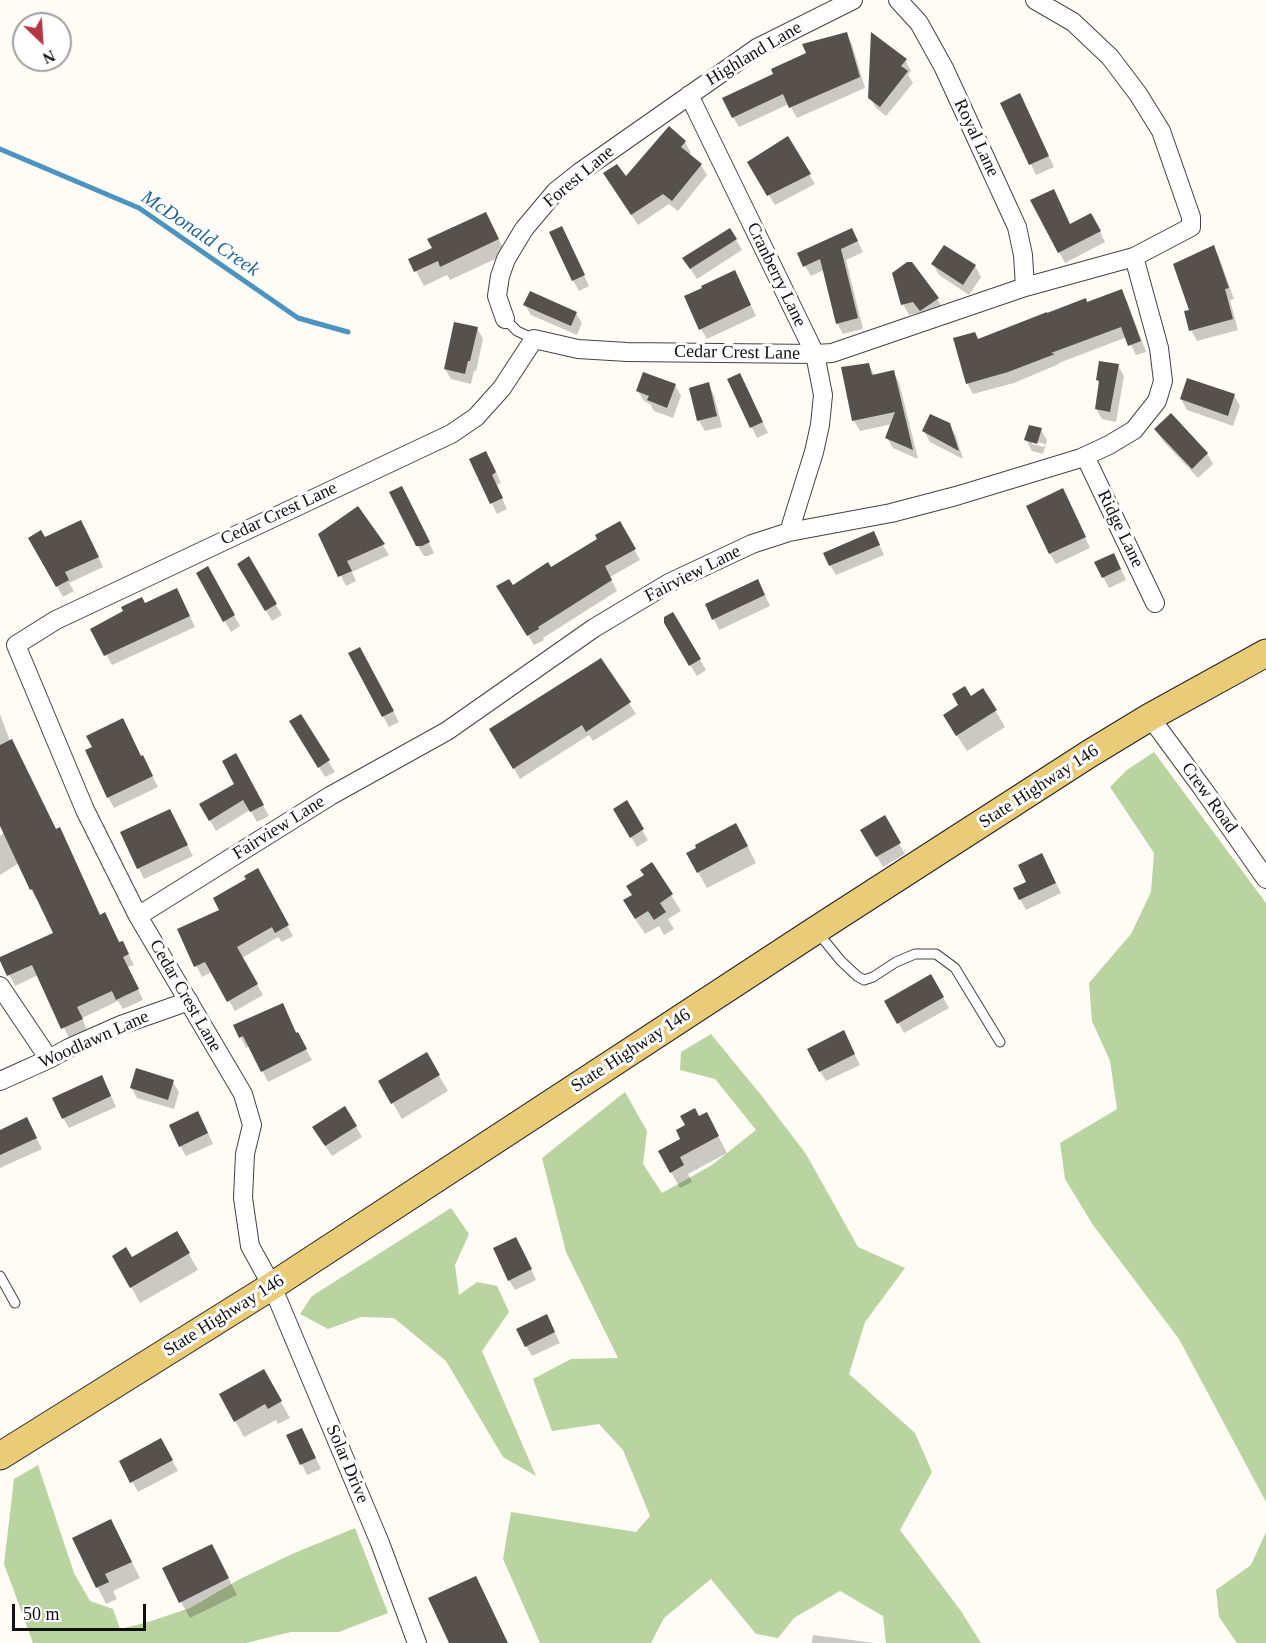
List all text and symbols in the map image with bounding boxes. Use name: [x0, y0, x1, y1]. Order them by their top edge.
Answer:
north arrow: [12, 12, 72, 72]
street label: Highland Lane: [702, 17, 806, 91]
text: N: [40, 47, 58, 67]
street label: Royal Lane: [949, 96, 1003, 180]
street label: Forest Lane: [539, 141, 619, 213]
water label: McDonald Creek: [136, 186, 264, 282]
street label: Cranberry Lane: [741, 219, 811, 331]
street label: Cedar Crest Lane: [674, 341, 800, 365]
street label: Cedar Crest Lane: [217, 478, 341, 550]
street label: Ridge Lane: [1092, 487, 1148, 571]
street label: Fairview Lane: [642, 541, 744, 607]
street label: State Highway 146: [975, 740, 1103, 834]
street label: Crew Road: [1176, 759, 1242, 837]
street label: Fairview Lane: [229, 791, 329, 865]
street label: Cedar Crest Lane: [144, 936, 226, 1056]
street label: State Highway 146: [567, 1004, 695, 1098]
street label: Woodlawn Lane: [36, 1006, 152, 1074]
street label: State Highway 146: [160, 1270, 288, 1362]
street label: Solar Drive: [321, 1421, 373, 1507]
scale bar: [15, 1592, 148, 1630]
text: 50 m: [23, 1604, 60, 1624]

